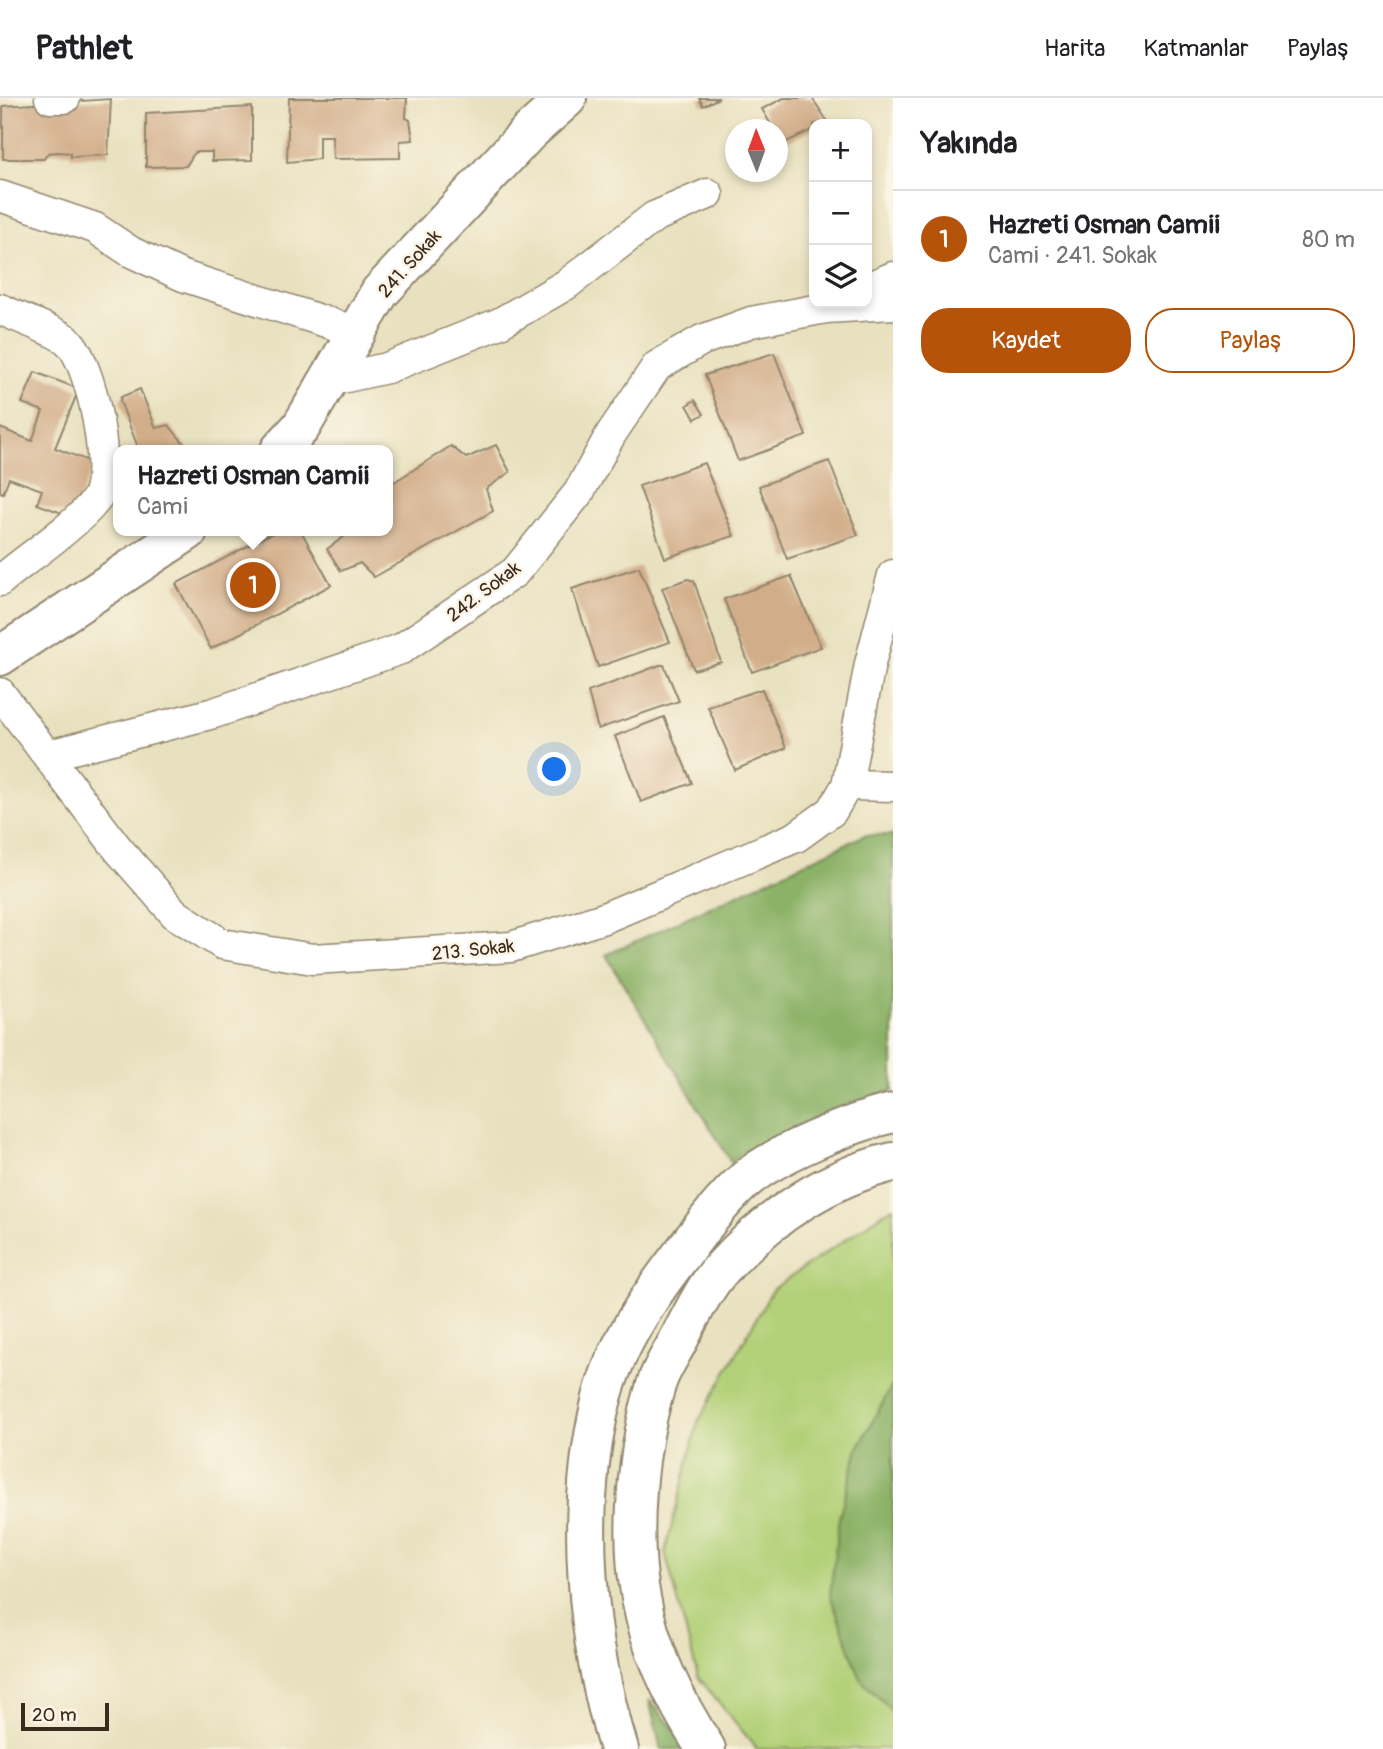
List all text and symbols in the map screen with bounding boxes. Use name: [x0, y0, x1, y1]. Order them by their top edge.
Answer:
text: Pathlet: [35, 28, 132, 69]
text: Harita: [1044, 34, 1105, 63]
text: Katmanlar: [1143, 34, 1249, 63]
text: Paylaş: [1287, 34, 1348, 63]
north arrow: [725, 119, 788, 182]
map controls: [809, 119, 872, 308]
button: +: [809, 119, 872, 182]
text: Yakında: [921, 125, 1017, 162]
button: −: [809, 182, 872, 245]
text: Hazreti Osman Camii: [988, 209, 1220, 241]
street label: 241. Sokak: [373, 225, 447, 303]
text: 1: [940, 225, 949, 254]
text: 80 m: [1302, 225, 1355, 254]
text: Cami · 241. Sokak: [988, 241, 1157, 270]
button: layers: [809, 245, 872, 308]
button: Kaydet: [921, 308, 1131, 373]
button: Paylaş: [1145, 308, 1355, 373]
popup: [113, 445, 393, 536]
text: Hazreti Osman Camii: [137, 460, 369, 492]
text: Cami: [137, 492, 188, 521]
street label: 242. Sokak: [442, 556, 525, 627]
pin: 1: [230, 559, 276, 611]
your location: [537, 752, 571, 786]
street label: 213. Sokak: [431, 934, 516, 966]
scale bar: [21, 1700, 108, 1732]
text: 20 m: [32, 1703, 77, 1727]

